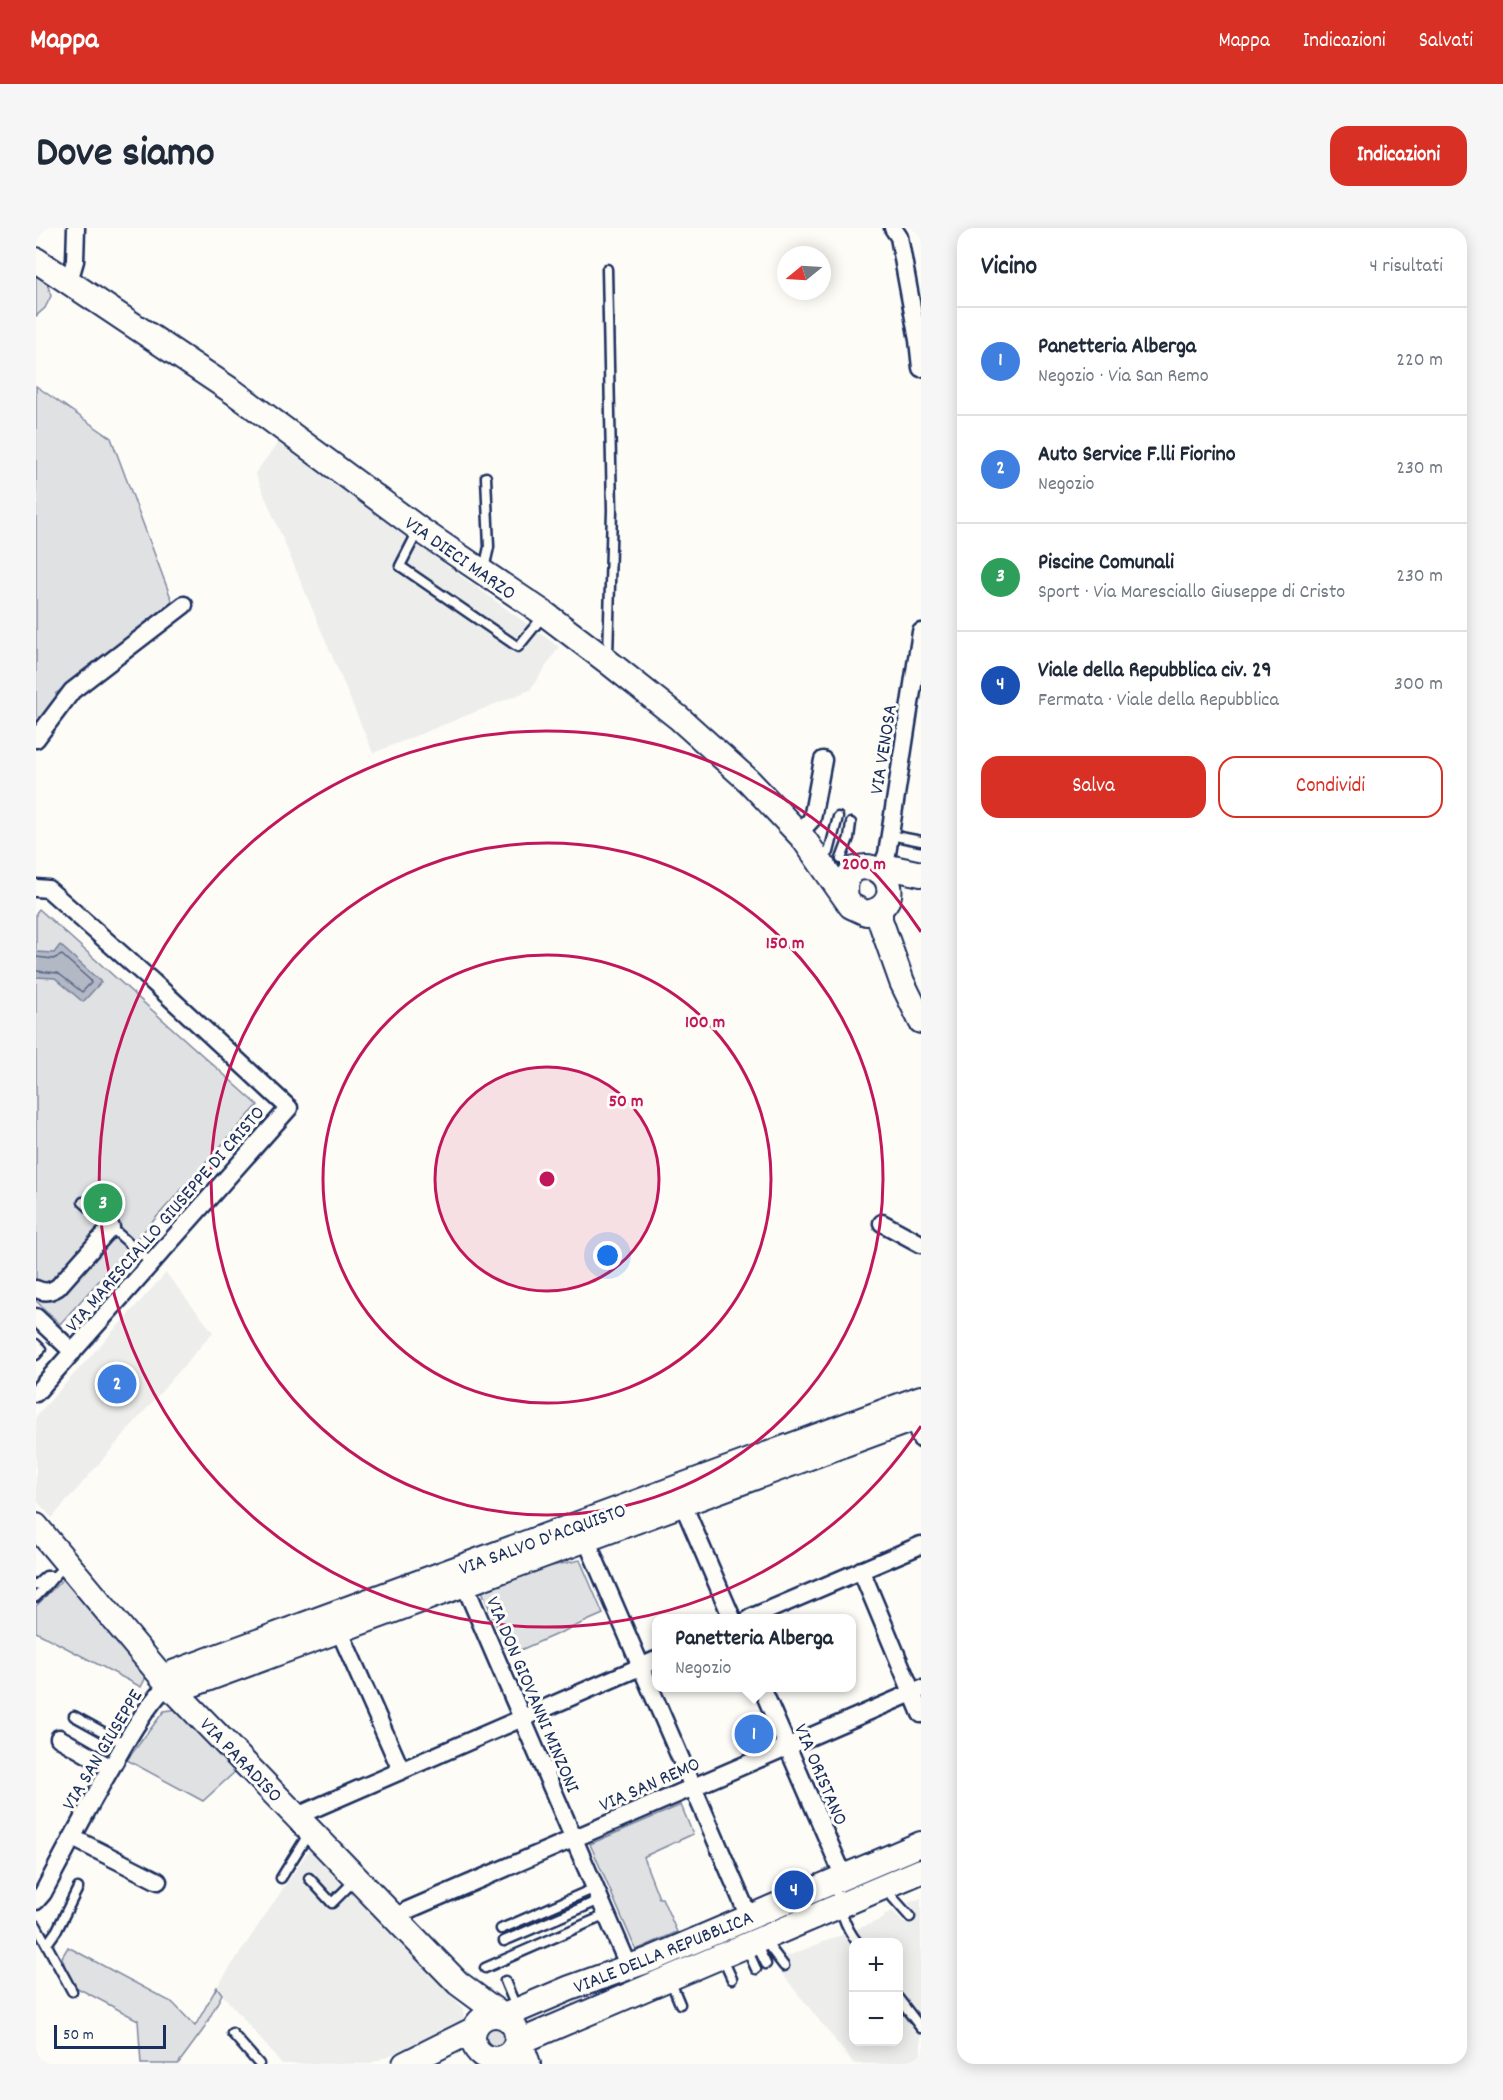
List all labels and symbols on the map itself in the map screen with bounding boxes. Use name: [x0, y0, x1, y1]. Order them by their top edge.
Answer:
north arrow: [777, 246, 831, 300]
street label: VIA DIECI MARZO: [398, 511, 521, 608]
street label: VIA VENOSA: [864, 702, 906, 797]
text: 200 m: [842, 853, 886, 878]
text: 150 m: [766, 932, 804, 957]
text: 100 m: [685, 1011, 725, 1036]
text: 50 m: [609, 1090, 643, 1115]
street label: VIA MARESCIALLO GIUSEPPE DI CRISTO: [60, 1101, 273, 1339]
centre of rings: [537, 1169, 557, 1189]
pin: 3: [84, 1180, 122, 1226]
your location: [593, 1241, 622, 1270]
pin: 2: [98, 1362, 136, 1406]
street label: VIA SALVO D'ACQUISTO: [456, 1498, 630, 1584]
street label: VIA DON GIOVANNI MINZONI: [477, 1593, 585, 1798]
street label: VIA SAN GIUSEPPE: [56, 1685, 151, 1816]
street label: VIA PARADISO: [192, 1712, 288, 1810]
pin: 1: [734, 1712, 774, 1756]
street label: VIA ORISTANO: [785, 1720, 853, 1830]
street label: VIA SAN REMO: [595, 1751, 705, 1820]
pin: 4: [774, 1868, 813, 1912]
street label: VIALE DELLA REPUBBLICA: [570, 1905, 758, 2003]
scale bar: [54, 2022, 166, 2050]

